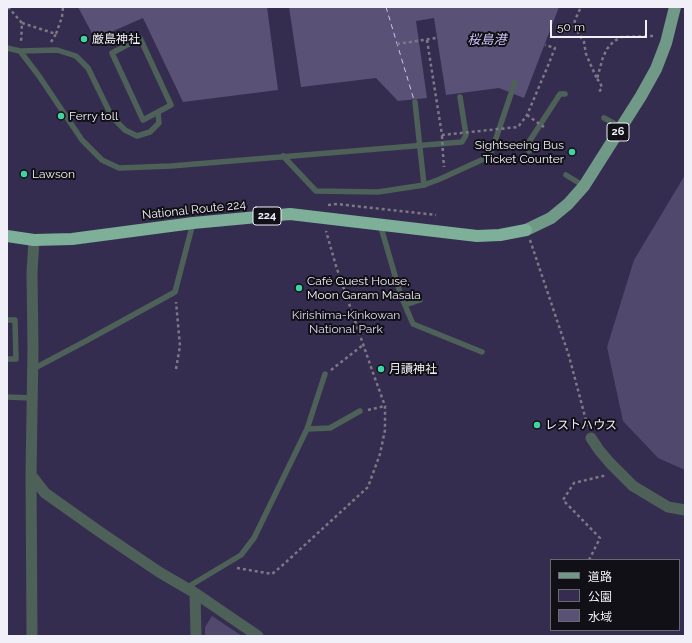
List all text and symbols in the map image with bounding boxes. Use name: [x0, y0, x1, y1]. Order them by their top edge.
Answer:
scale bar: [552, 12, 649, 38]
text: 50 m: [557, 20, 585, 34]
place label: 厳島神社: [92, 32, 140, 46]
water label: 桜島港: [468, 32, 506, 48]
marker: 厳島神社: [79, 34, 89, 44]
place label: Ferry toll: [69, 109, 118, 123]
marker: Ferry toll: [56, 111, 66, 121]
road number: 26: [607, 123, 629, 141]
place label: Sightseeing Bus Ticket Counter: [475, 138, 564, 166]
marker: Sightseeing Bus Ticket Counter: [567, 147, 577, 157]
place label: Lawson: [32, 167, 75, 181]
marker: Lawson: [19, 169, 29, 179]
street label: National Route 224: [141, 197, 247, 223]
road number: 224: [253, 207, 281, 225]
place label: Café Guest House, Moon Garam Masala: [307, 274, 421, 302]
marker: Café Guest House, Moon Garam Masala: [294, 283, 304, 293]
park label: Kirishima-Kinkowan National Park: [292, 308, 400, 336]
place label: 月讀神社: [389, 362, 437, 376]
marker: 月讀神社: [376, 364, 386, 374]
place label: レストハウス: [545, 418, 617, 432]
marker: レストハウス: [532, 420, 542, 430]
legend: [550, 559, 680, 631]
text: 道路: [588, 570, 612, 584]
text: 公園: [588, 590, 612, 604]
text: 水域: [588, 610, 612, 624]

